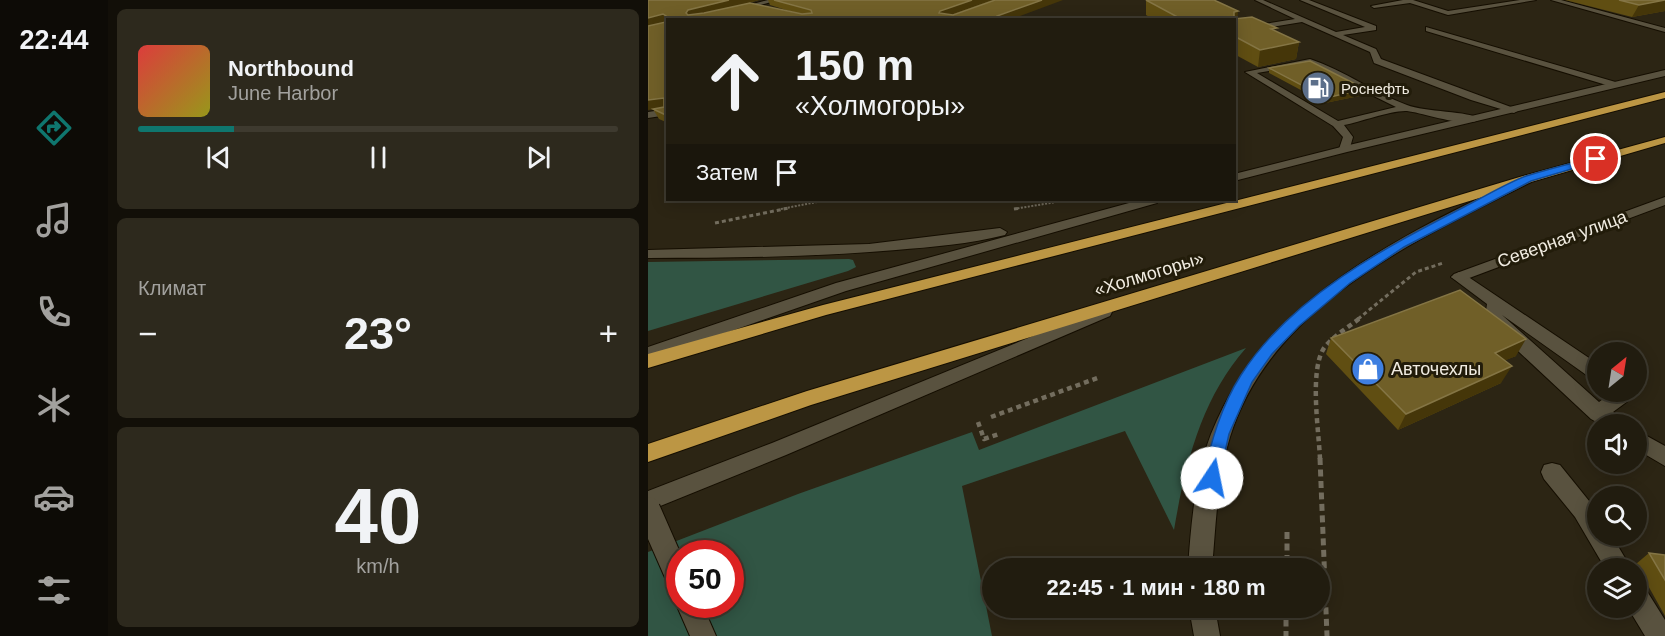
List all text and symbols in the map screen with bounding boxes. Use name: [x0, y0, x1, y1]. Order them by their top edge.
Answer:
text: 22:44: [19, 25, 89, 55]
icon: ahead: [696, 42, 774, 120]
text: 150 m: [795, 42, 914, 89]
text: Northbound: [228, 56, 354, 81]
fuel station icon: Роснефть: [1300, 70, 1336, 106]
place label: Роснефть: [1341, 80, 1410, 97]
text: June Harbor: [228, 82, 338, 104]
text: «Холмогоры»: [795, 91, 965, 121]
icon: directions: [33, 107, 75, 149]
pin: [1570, 133, 1621, 184]
icon: previous: [202, 141, 235, 174]
icon: pause: [362, 141, 395, 174]
icon: next: [522, 141, 555, 174]
icon: arrive: [1579, 142, 1612, 175]
icon: arrive: [770, 156, 803, 189]
text: Затем: [696, 160, 758, 185]
icon: music: [33, 199, 75, 241]
street label: Северная улица: [1494, 206, 1631, 272]
street label: «Холмогоры»: [1092, 248, 1206, 300]
text: Климат: [138, 277, 206, 299]
icon: phone: [33, 291, 75, 333]
text: 23°: [344, 308, 412, 359]
text: −: [138, 315, 157, 352]
text: +: [599, 315, 618, 352]
north arrow: [1587, 342, 1647, 402]
map controls: [1587, 342, 1647, 618]
shop icon: Авточехлы: [1350, 351, 1386, 387]
place label: Авточехлы: [1391, 359, 1481, 379]
icon: climate: [33, 384, 75, 426]
button: sound: [1587, 414, 1647, 474]
position arrow: [1180, 446, 1244, 510]
text: 40: [335, 472, 421, 560]
icon: car: [33, 476, 75, 518]
button: search: [1587, 486, 1647, 546]
speed limit sign: 50: [666, 540, 744, 618]
text: km/h: [356, 555, 400, 577]
button: layers: [1587, 558, 1647, 618]
icon: filters: [33, 569, 75, 611]
text: 22:45 · 1 мин · 180 m: [1046, 575, 1266, 600]

